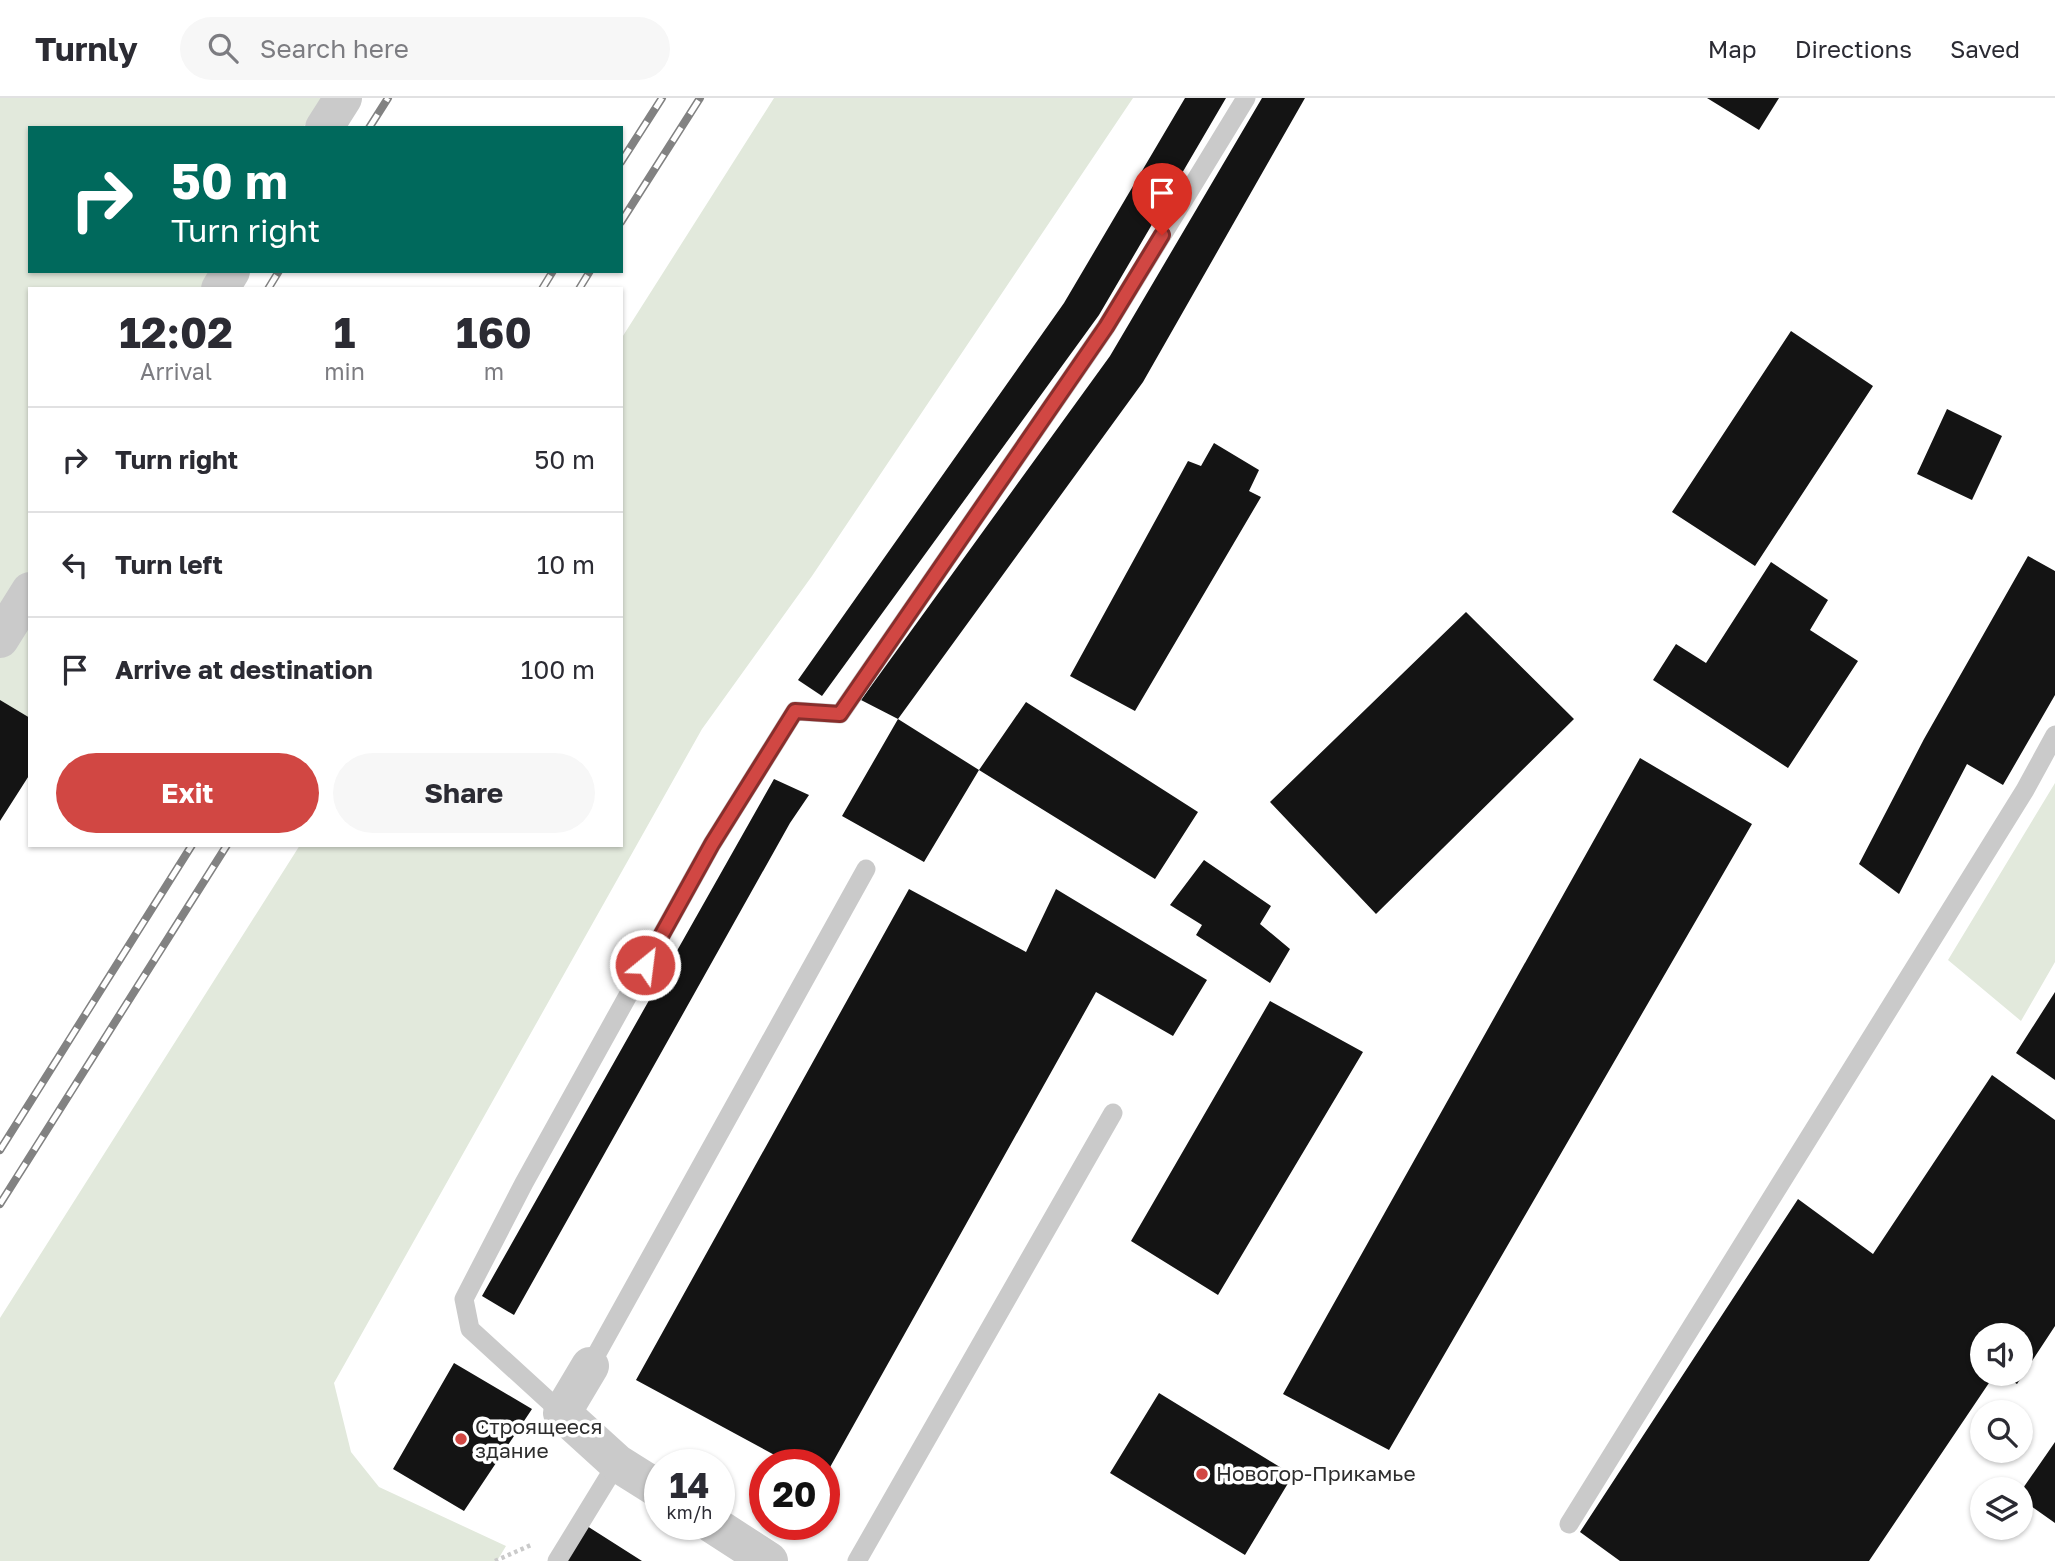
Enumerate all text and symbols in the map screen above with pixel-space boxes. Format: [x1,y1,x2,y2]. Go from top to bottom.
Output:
search box [180,17,670,80]
text: Turnly [35,29,138,68]
icon: search [204,29,242,67]
text: Search here [260,33,409,64]
text: Map [1708,34,1757,63]
text: Directions [1795,34,1912,63]
text: Saved [1950,34,2020,63]
text: 50 m [171,151,288,210]
icon: right [56,154,147,245]
pin [1132,163,1192,235]
icon: arrive [1143,174,1181,212]
text: Turn right [171,211,320,249]
text: 12:02 [119,307,233,357]
text: 1 [334,307,355,357]
text: 160 [456,307,532,357]
text: Arrival [140,357,212,385]
text: min [324,357,365,385]
text: m [484,357,504,385]
icon: right [56,441,94,479]
text: Turn right [115,444,238,475]
text: 50 m [534,444,595,475]
icon: left [56,546,94,584]
text: Turn left [115,549,223,580]
text: 10 m [537,549,595,580]
icon: arrive [56,651,94,689]
text: Arrive at destination [115,654,373,685]
text: 100 m [521,654,595,685]
button: Exit [56,753,319,833]
button: Share [333,753,595,833]
position arrow [608,928,682,1002]
map controls [1970,1323,2033,1540]
button: sound [1970,1323,2033,1386]
button: search [1970,1400,2033,1463]
place label: Строящееся здание [475,1413,602,1463]
marker: Строящееся здание [453,1431,469,1447]
speed limit sign: 20 [749,1449,840,1540]
place label: Новогор-Прикамье [1216,1460,1416,1486]
text: 14 [670,1464,709,1506]
marker: Новогор-Прикамье [1194,1466,1210,1482]
button: layers [1970,1477,2033,1540]
text: km/h [667,1501,712,1523]

